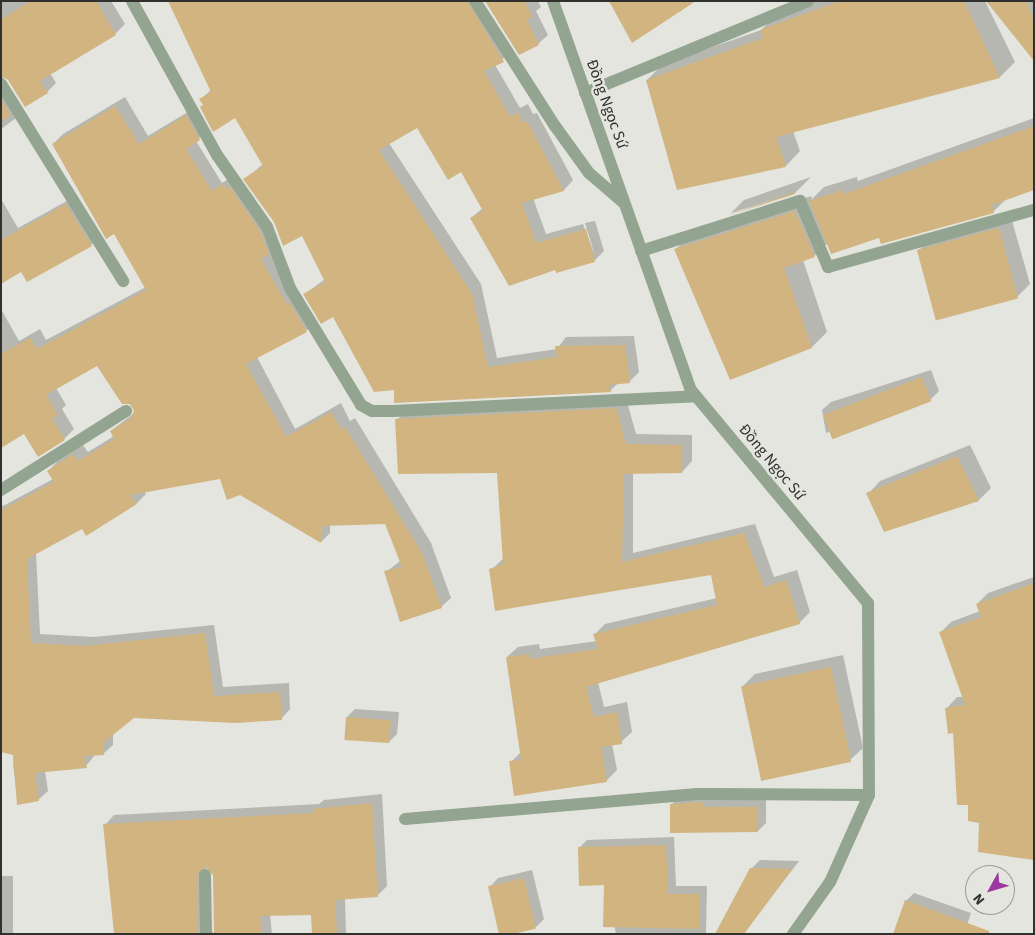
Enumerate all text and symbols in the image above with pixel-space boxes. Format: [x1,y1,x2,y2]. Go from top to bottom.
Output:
street label: Đồng Ngọc Sứ [582,57,632,151]
street label: Đồng Ngọc Sứ [735,420,809,504]
north arrow [965,865,1015,915]
text: N [968,889,990,909]

